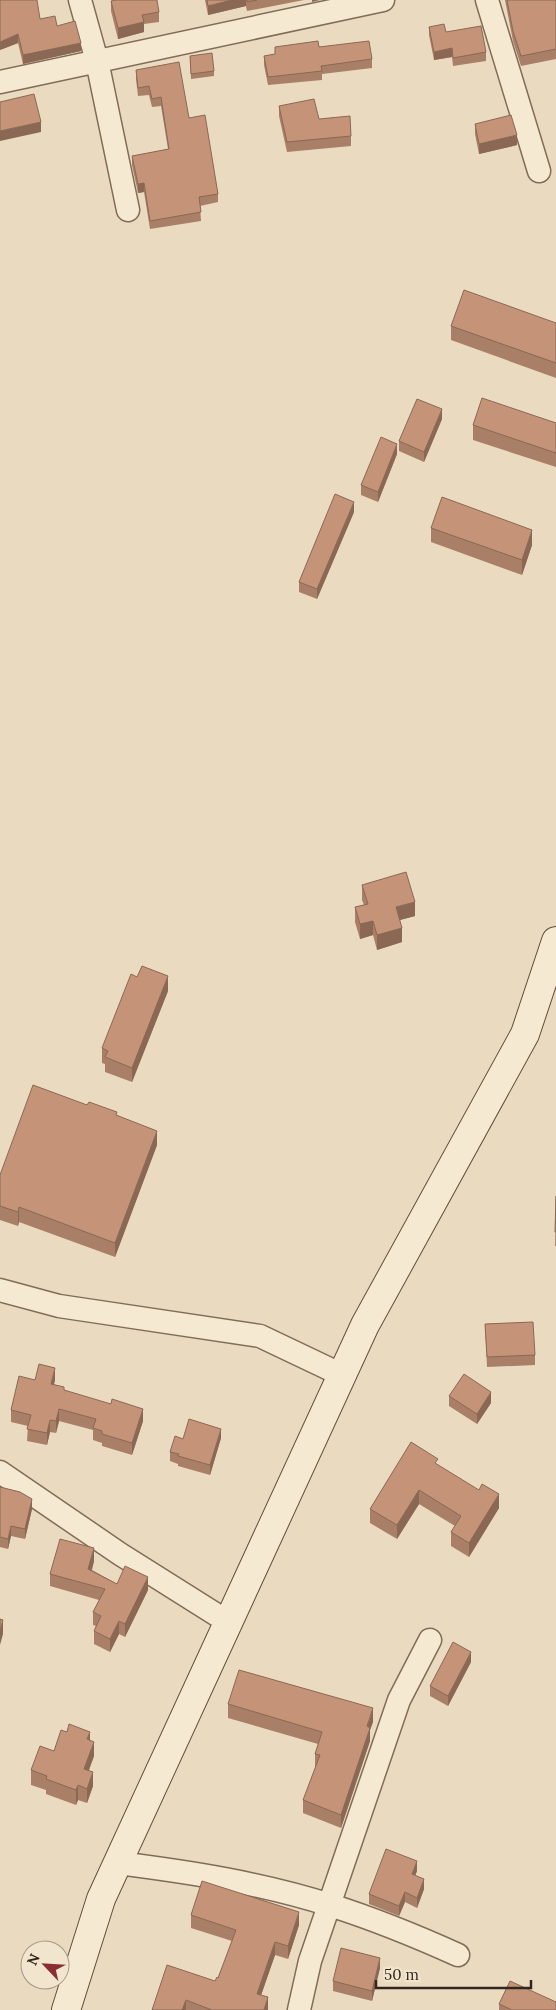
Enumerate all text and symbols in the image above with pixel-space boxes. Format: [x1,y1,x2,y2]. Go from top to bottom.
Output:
north arrow [20,1940,70,1990]
text: N [23,1951,44,1968]
scale bar [376,1958,531,1990]
text: 50 m [384,1965,419,1984]

